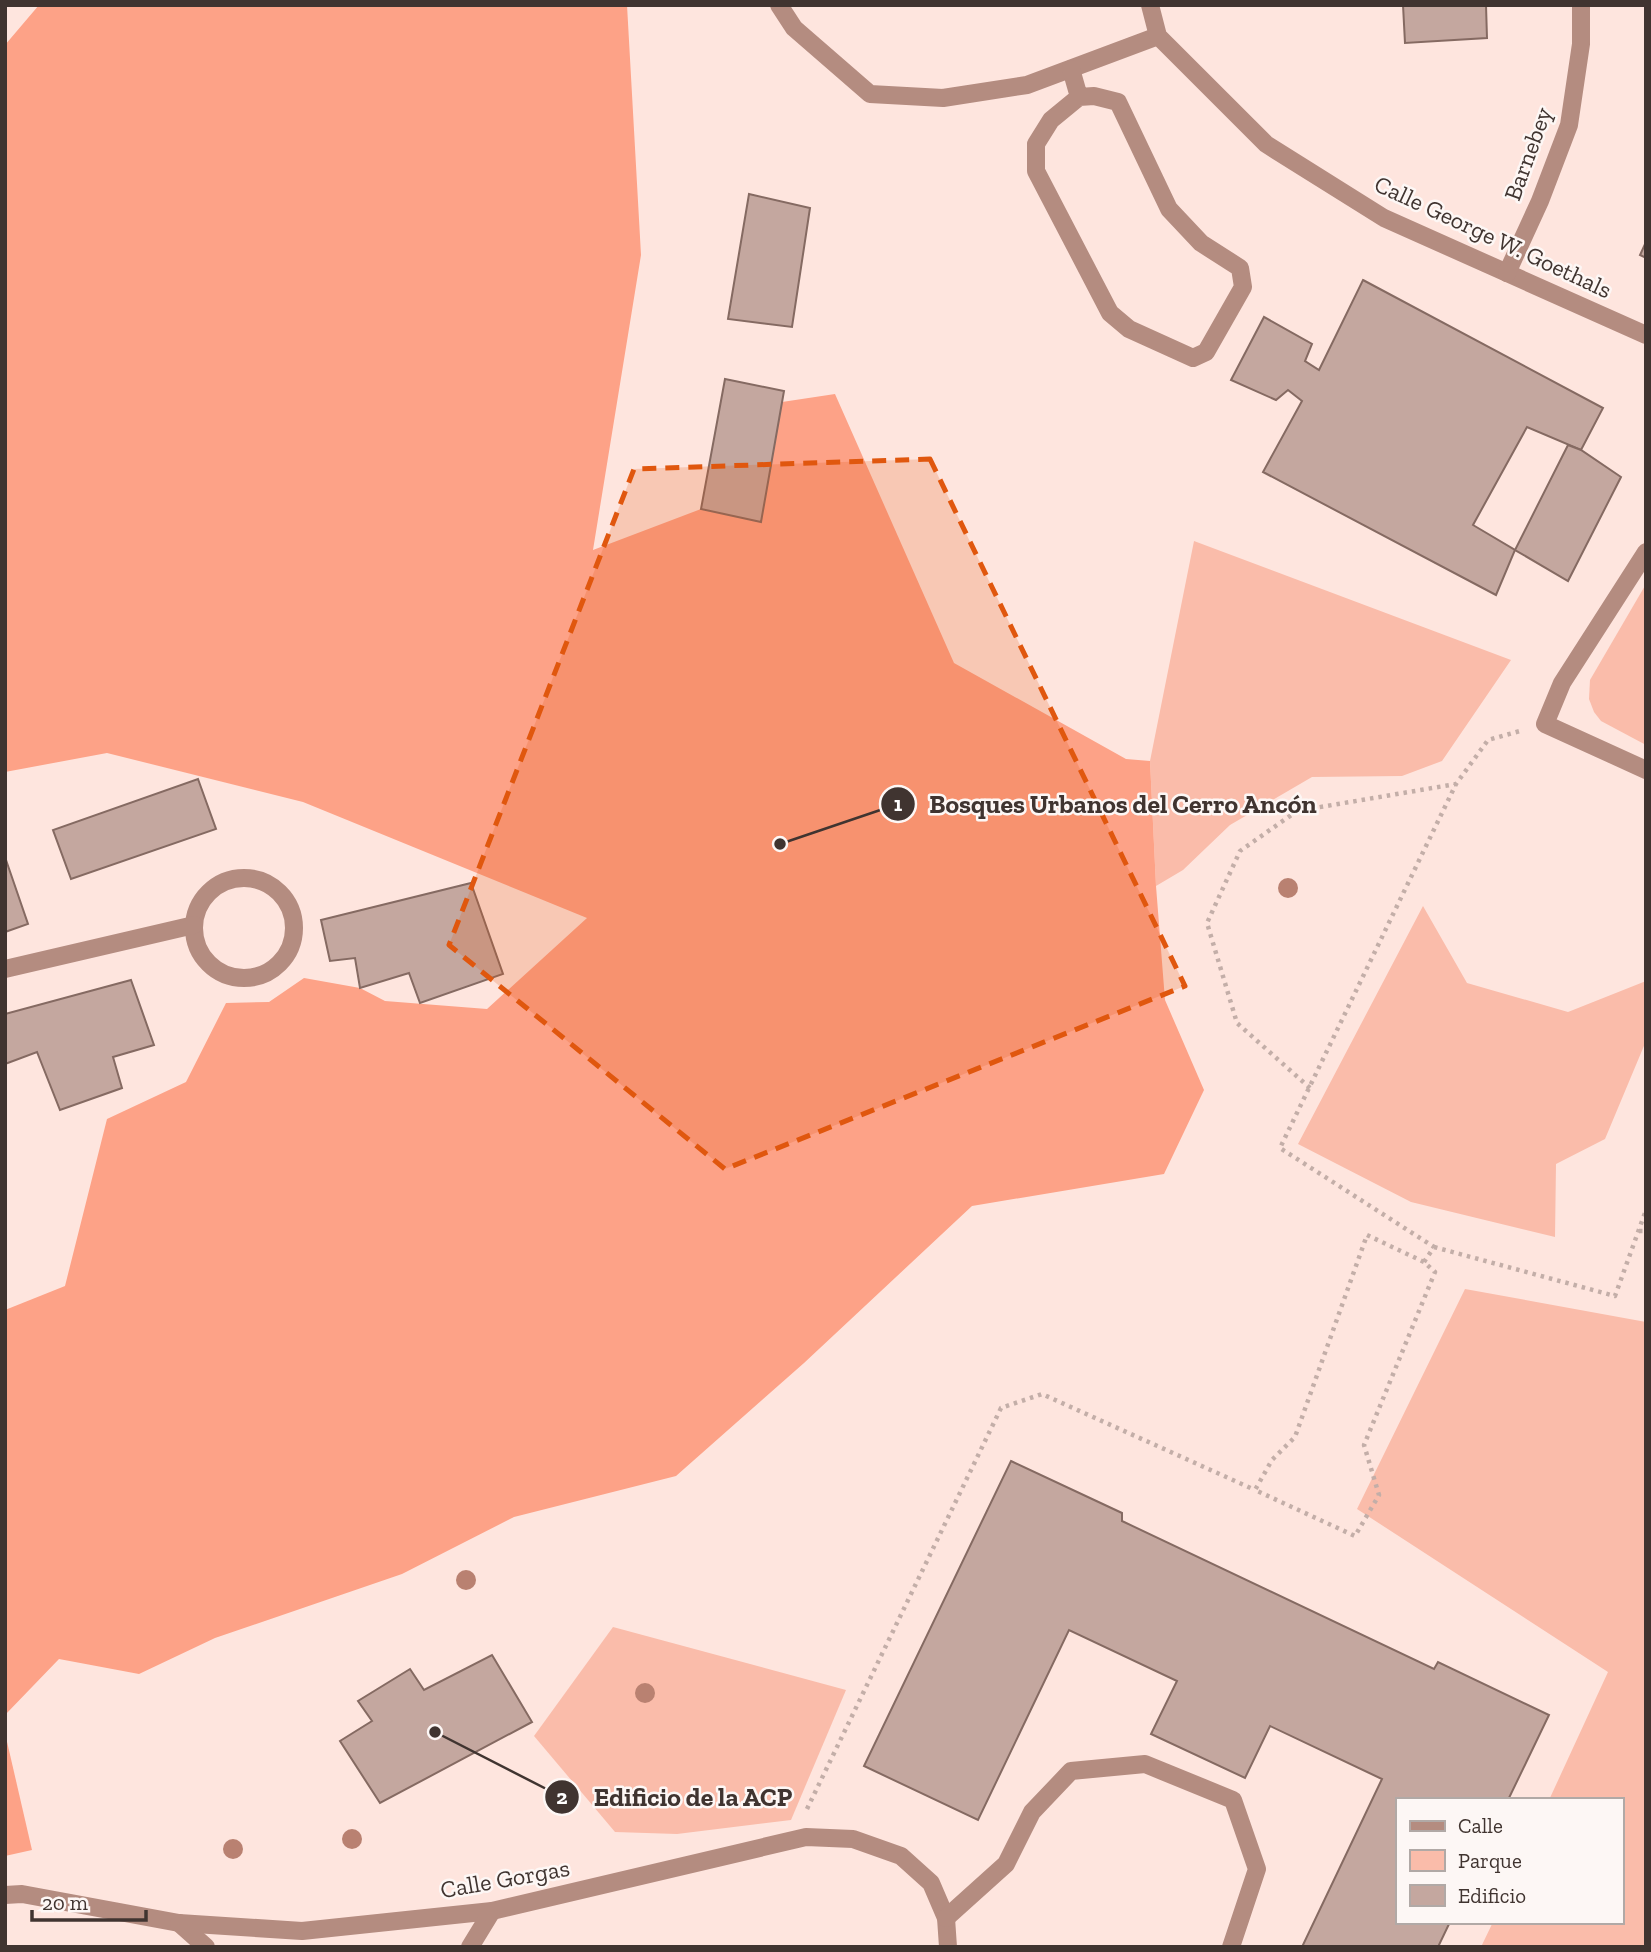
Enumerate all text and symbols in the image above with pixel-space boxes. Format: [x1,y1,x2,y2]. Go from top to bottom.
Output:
street label: Barnebey [1497,103,1558,204]
street label: Calle George W. Goethals [1370,169,1616,304]
callout: Bosques Urbanos del Cerro Ancón [880,781,1331,828]
text: Bosques Urbanos del Cerro Ancón [929,788,1317,820]
text: 1 [894,791,903,816]
callout: Edificio de la ACP [544,1773,806,1820]
text: Edificio de la ACP [594,1781,793,1813]
text: 2 [556,1784,568,1809]
legend [1396,1798,1623,1924]
text: Calle [1458,1813,1503,1838]
text: Parque [1458,1848,1522,1873]
street label: Calle Gorgas [438,1853,572,1904]
scale bar [32,1878,145,1922]
text: Edificio [1458,1883,1526,1908]
text: 20 m [42,1890,88,1915]

